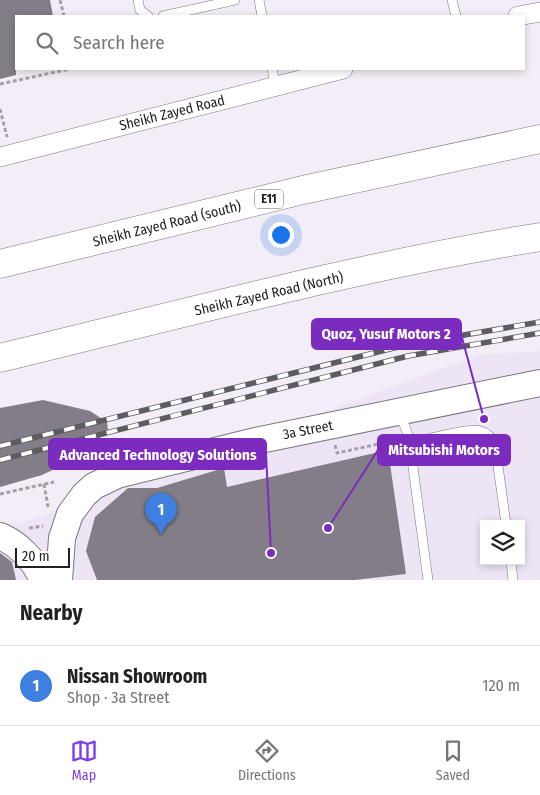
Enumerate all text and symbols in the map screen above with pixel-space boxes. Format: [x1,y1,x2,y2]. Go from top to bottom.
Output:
search box [15,15,525,70]
icon: search [33,29,61,57]
text: Search here [73,31,165,54]
street label: Sheikh Zayed Road [118,92,226,134]
road number: E11 [255,190,283,208]
street label: Sheikh Zayed Road (south) [91,197,243,251]
your location [268,222,294,248]
street label: Sheikh Zayed Road (North) [193,269,345,319]
callout: Quoz, Yusuf Motors 2 [312,319,461,349]
text: Quoz, Yusuf Motors 2 [321,325,451,343]
street label: 3a Street [281,417,335,443]
callout: Mitsubishi Motors [378,435,510,465]
callout: Advanced Technology Solutions [49,439,266,469]
text: Mitsubishi Motors [388,441,500,459]
text: Advanced Technology Solutions [59,446,257,464]
pin: 1 [145,493,177,534]
map controls [480,520,525,565]
button: layers [480,520,525,565]
scale bar [15,545,70,568]
text: 20 m [22,548,50,565]
text: Nearby [20,600,82,626]
text: Nissan Showroom [67,665,207,688]
text: 1 [33,676,39,695]
text: 120 m [482,676,520,695]
text: Shop · 3a Street [67,688,169,707]
tab: Map [70,737,98,784]
tab: Directions [238,737,296,784]
tab: Saved [436,737,470,784]

